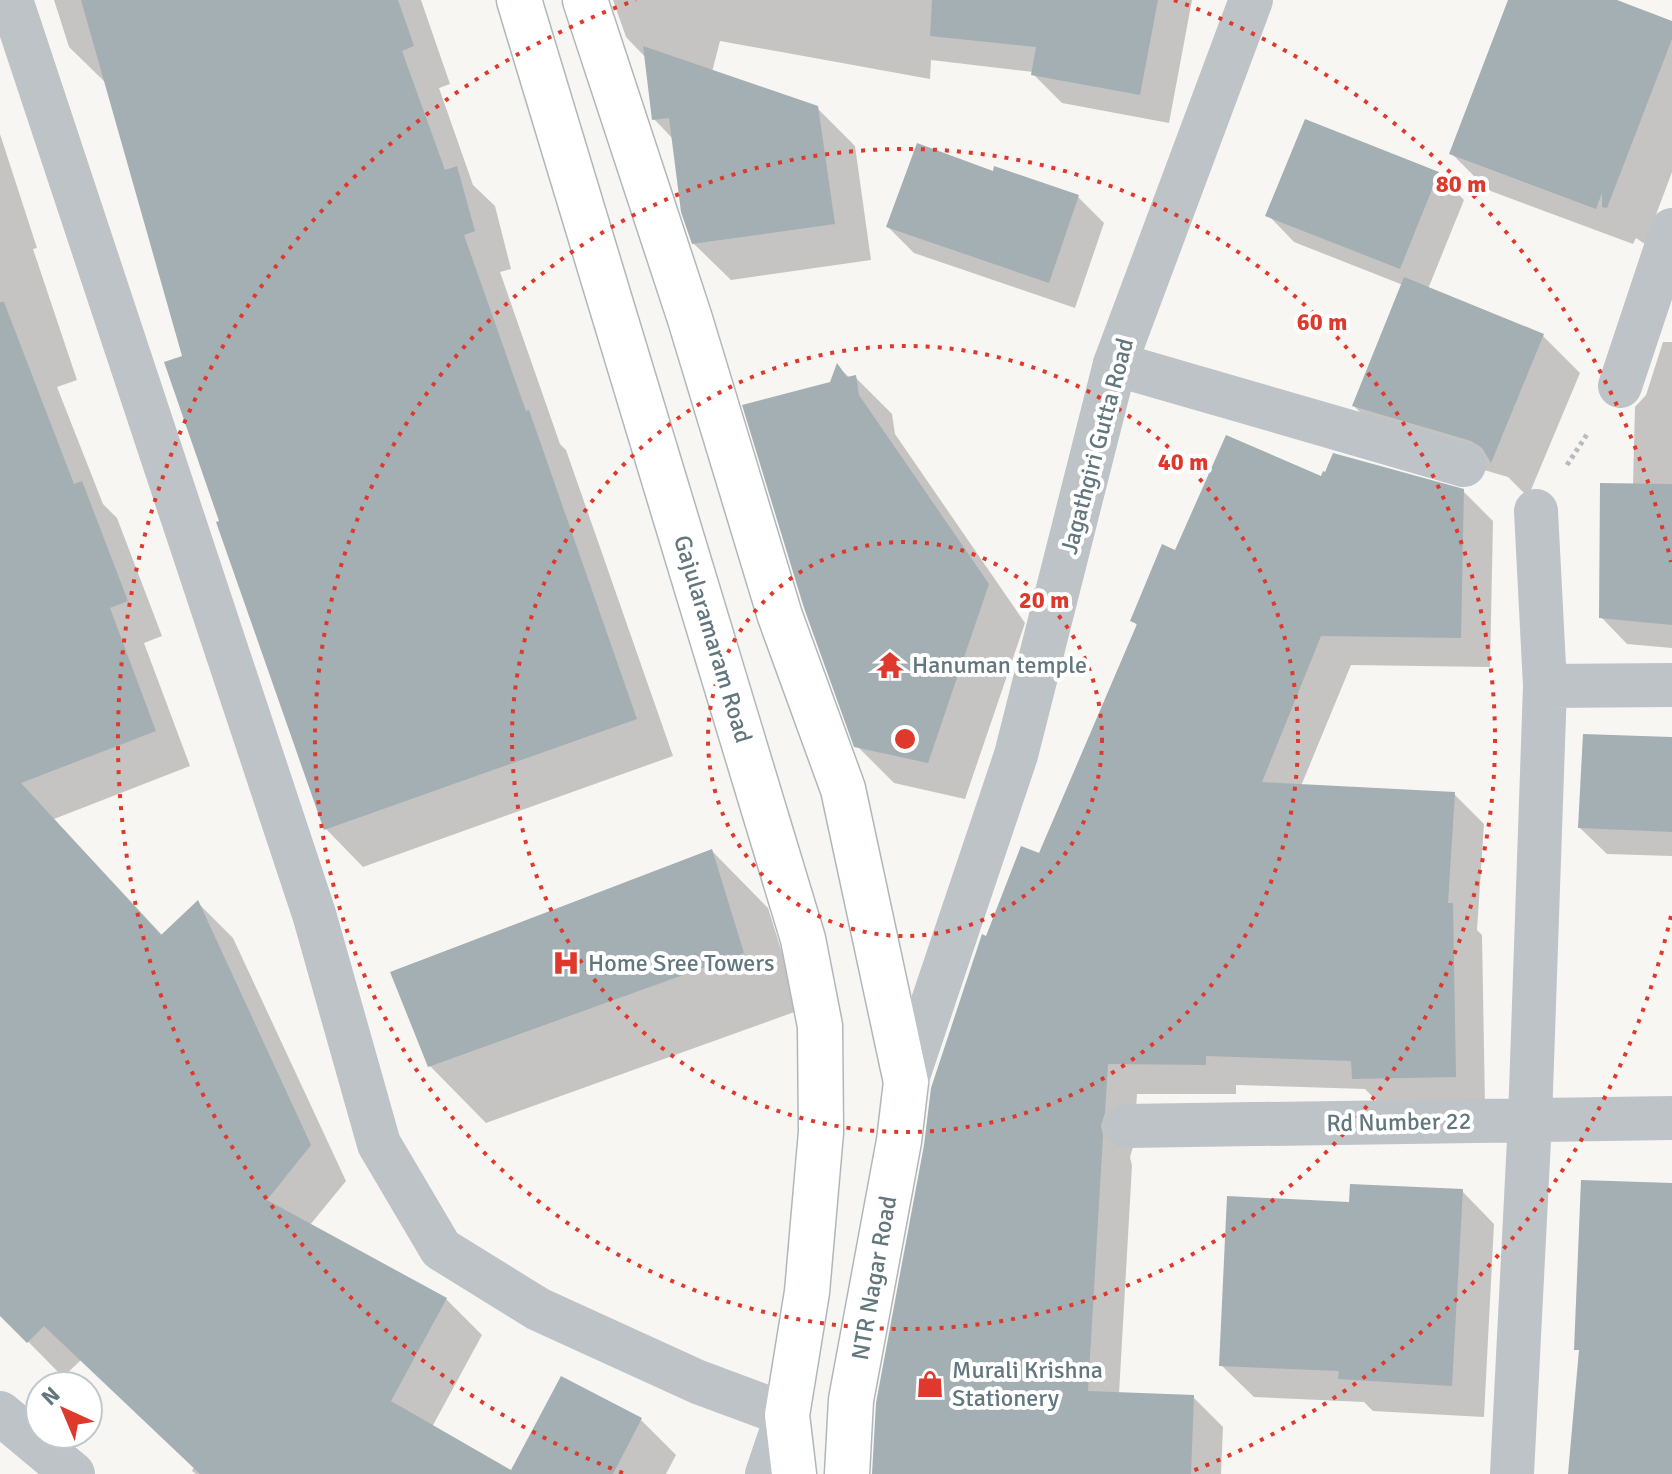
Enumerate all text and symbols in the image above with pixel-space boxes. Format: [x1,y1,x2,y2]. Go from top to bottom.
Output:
text: 80 m [1436,169,1486,199]
text: 60 m [1297,307,1347,337]
street label: Jagathgiri Gutta Road [1054,335,1140,557]
text: 40 m [1158,447,1208,477]
street label: Gajularamaram Road [667,532,759,746]
text: 20 m [1019,585,1069,615]
temple icon: Hanuman temple [875,650,905,680]
place label: Hanuman temple [912,650,1087,680]
centre of rings [891,725,919,753]
hospital icon: Home Sree Towers [551,948,581,978]
place label: Home Sree Towers [588,948,775,978]
street label: Rd Number 22 [1326,1106,1472,1138]
street label: NTR Nagar Road [845,1193,903,1363]
place label: Murali Krishna Stationery [952,1355,1103,1413]
shop icon: Murali Krishna Stationery [915,1369,945,1399]
north arrow [24,1370,104,1450]
text: N [36,1381,65,1411]

